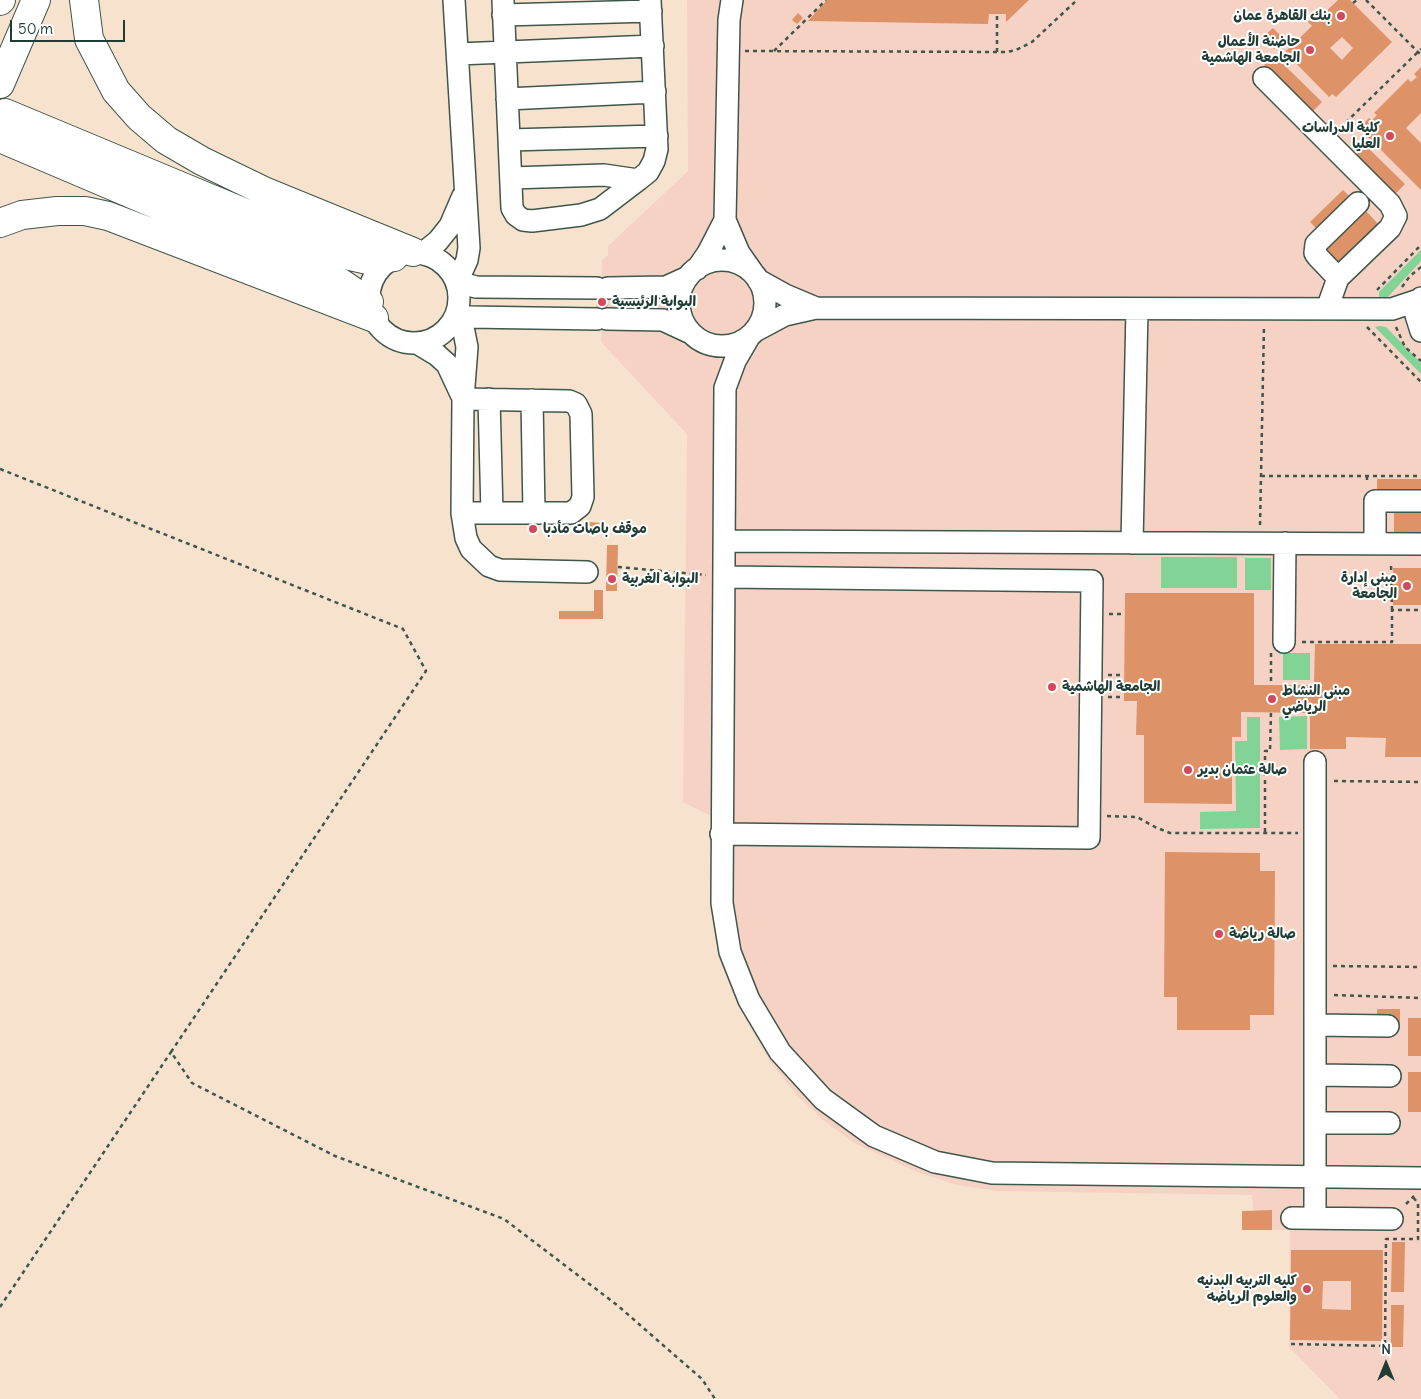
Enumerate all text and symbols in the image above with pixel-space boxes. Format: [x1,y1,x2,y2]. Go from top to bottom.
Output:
place label: بنك القاهرة عمان [1233,8,1331,24]
scale bar [12,10,128,42]
marker: بنك القاهرة عمان [1335,10,1347,22]
text: 50 m [18,19,53,38]
place label: حاضنة الأعمال الجامعة الهاشمية [1202,34,1300,66]
marker: حاضنة الأعمال الجامعة الهاشمية [1304,44,1316,56]
place label: كلية الدراسات العليا [1302,120,1380,152]
marker: كلية الدراسات العليا [1384,130,1396,142]
place label: البوابة الرئيسية [612,294,696,310]
marker: البوابة الرئيسية [596,296,608,308]
place label: موقف باصات مأدبا [543,521,647,537]
marker: موقف باصات مأدبا [527,523,539,535]
place label: مبنى إدارة الجامعة [1341,570,1397,602]
place label: البوابة الغربية [622,571,698,587]
marker: البوابة الغربية [606,573,618,585]
marker: مبنى إدارة الجامعة [1401,580,1413,592]
place label: الجامعة الهاشمية [1062,679,1160,695]
marker: الجامعة الهاشمية [1046,681,1058,693]
place label: مبنى النشاط الرياضي [1282,683,1350,716]
marker: مبنى النشاط الرياضي [1266,693,1278,705]
place label: صالة عثمان بدير [1198,762,1287,778]
marker: صالة عثمان بدير [1182,764,1194,776]
place label: صالة رياضة [1229,926,1296,942]
marker: صالة رياضة [1213,928,1225,940]
place label: كليه التربيه البدنيه والعلوم الرياضه [1197,1273,1297,1305]
marker: كليه التربيه البدنيه والعلوم الرياضه [1301,1283,1313,1295]
north arrow [1361,1339,1411,1389]
text: N [1381,1340,1391,1358]

